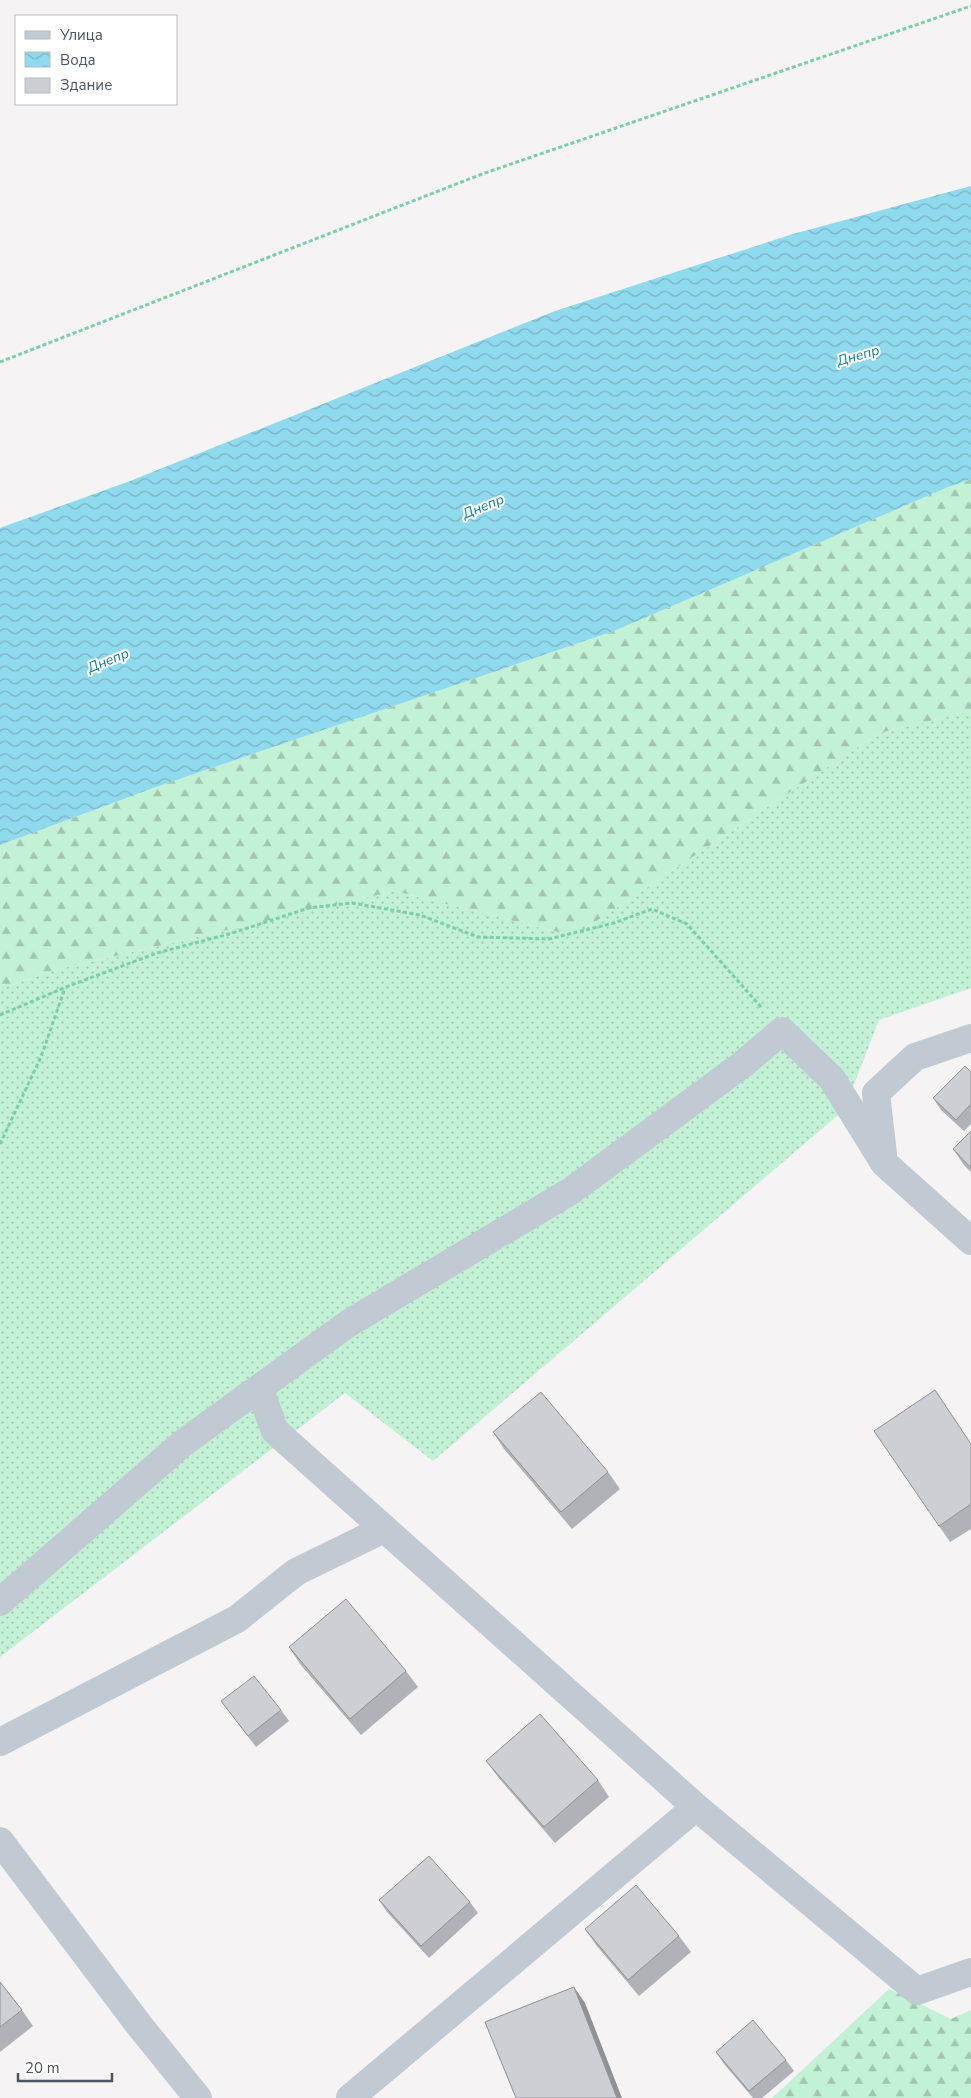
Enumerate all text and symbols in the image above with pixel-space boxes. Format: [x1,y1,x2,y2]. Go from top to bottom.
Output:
legend [15,15,178,105]
text: Улица [59,25,103,45]
text: Вода [60,50,96,70]
text: Здание [60,75,112,95]
water label: Днепр [834,340,882,371]
water label: Днепр [459,490,507,524]
water label: Днепр [84,644,132,678]
scale bar [18,2050,111,2082]
text: 20 m [25,2058,60,2078]

